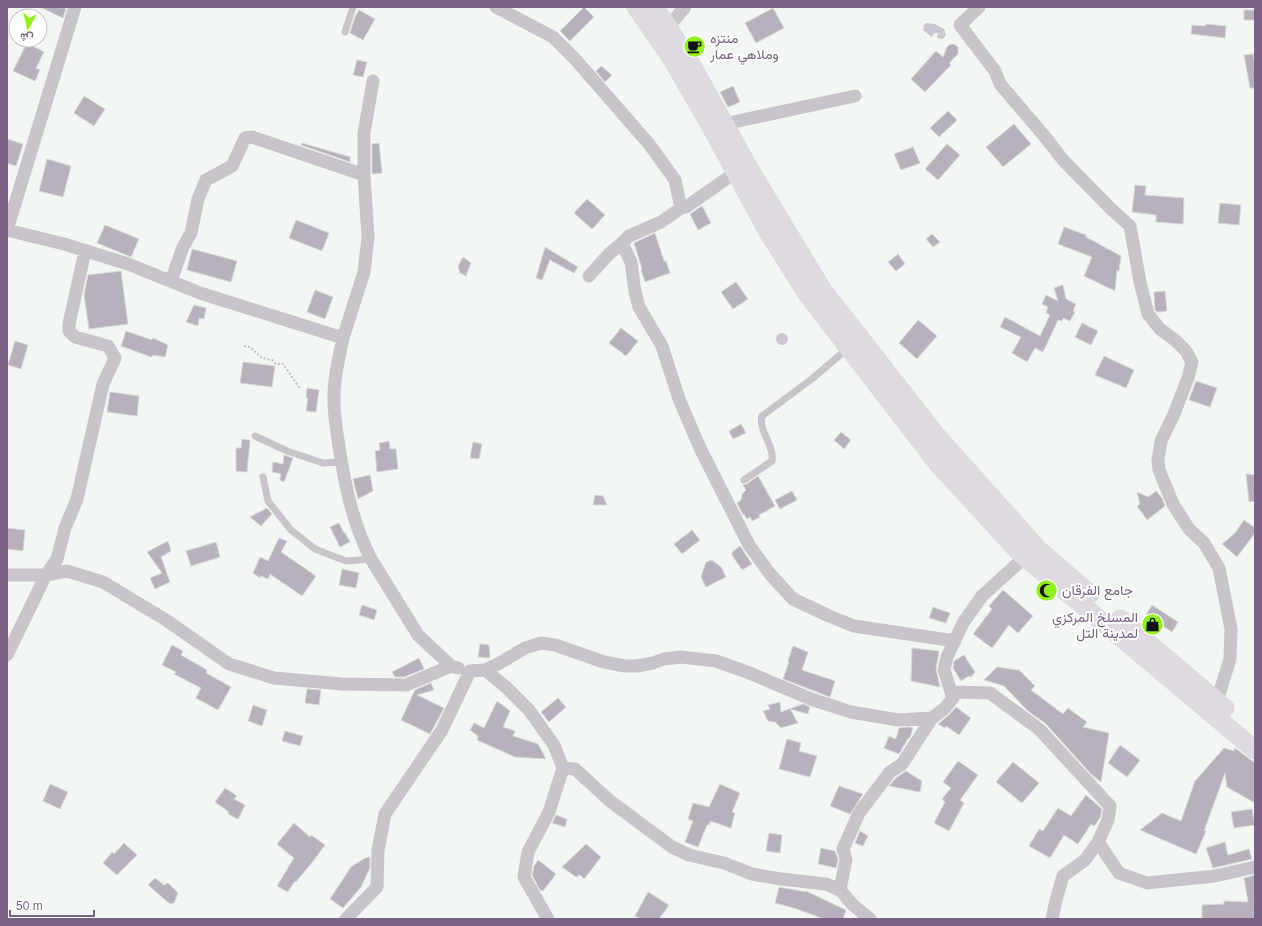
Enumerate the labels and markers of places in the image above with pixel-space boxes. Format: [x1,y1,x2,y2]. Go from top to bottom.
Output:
place label: منتزه وملاهي عمار [709,30,779,66]
cafe icon: منتزه وملاهي عمار [682,33,708,59]
mosque icon: جامع الفرقان [1034,577,1060,603]
place label: جامع الفرقان [1062,582,1133,601]
place label: المسلخ المركزي لمدينة التل [1052,609,1138,642]
shop icon: المسلخ المركزي لمدينة التل [1140,612,1166,638]

